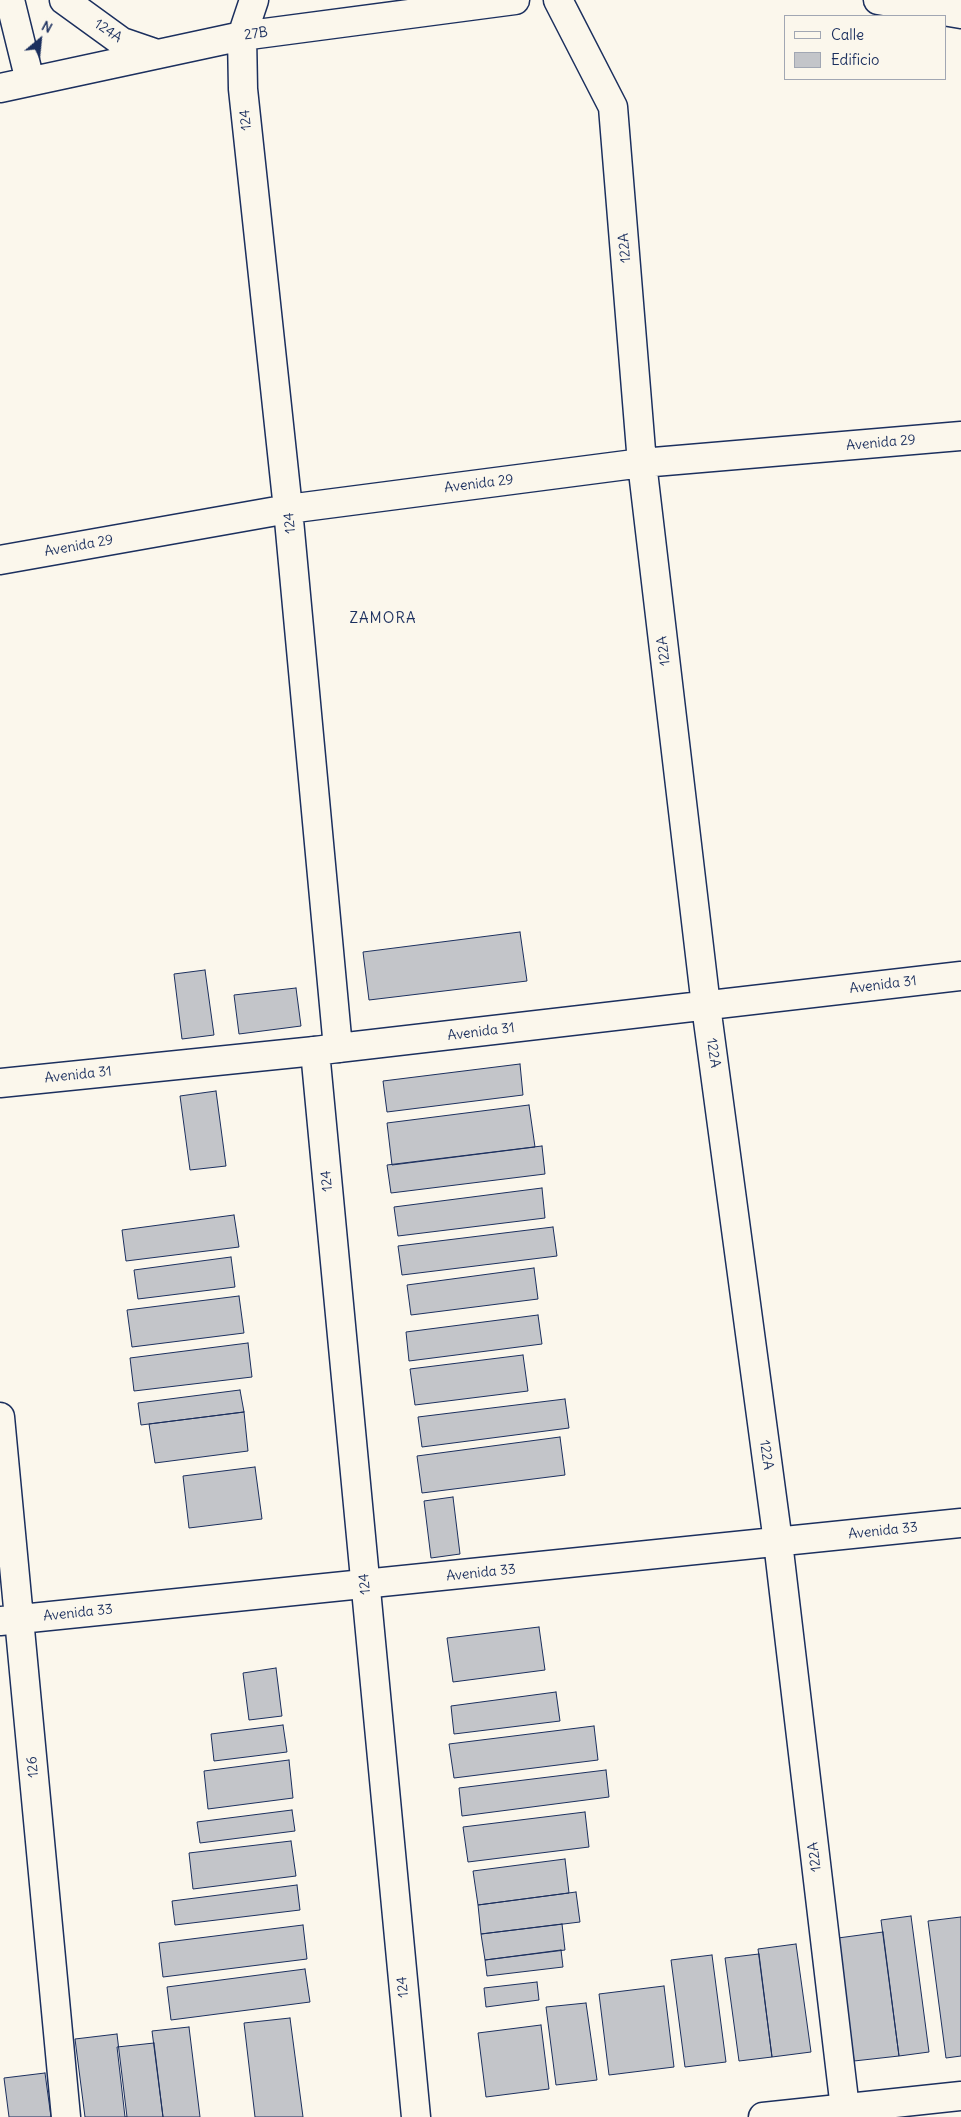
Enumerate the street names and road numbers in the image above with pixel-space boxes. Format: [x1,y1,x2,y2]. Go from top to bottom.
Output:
street label: 124A [91,16,125,46]
street label: 27B [243,24,269,44]
street label: 124 [237,109,255,131]
street label: 122A [615,232,635,264]
street label: Avenida 29 [846,432,916,454]
street label: Avenida 29 [443,471,515,497]
street label: 124 [281,512,299,534]
street label: Avenida 29 [43,532,115,560]
street label: 122A [654,635,674,667]
street label: Avenida 31 [849,973,917,997]
street label: Avenida 31 [447,1020,515,1044]
street label: 122A [703,1037,723,1069]
street label: Avenida 31 [44,1063,112,1087]
street label: 124 [318,1170,336,1192]
street label: 122A [756,1439,776,1471]
street label: Avenida 33 [847,1519,919,1543]
street label: Avenida 33 [445,1561,517,1585]
street label: 124 [356,1573,374,1595]
street label: Avenida 33 [42,1601,114,1625]
street label: 126 [24,1756,42,1778]
street label: 122A [805,1841,825,1873]
street label: 124 [394,1976,412,1998]

